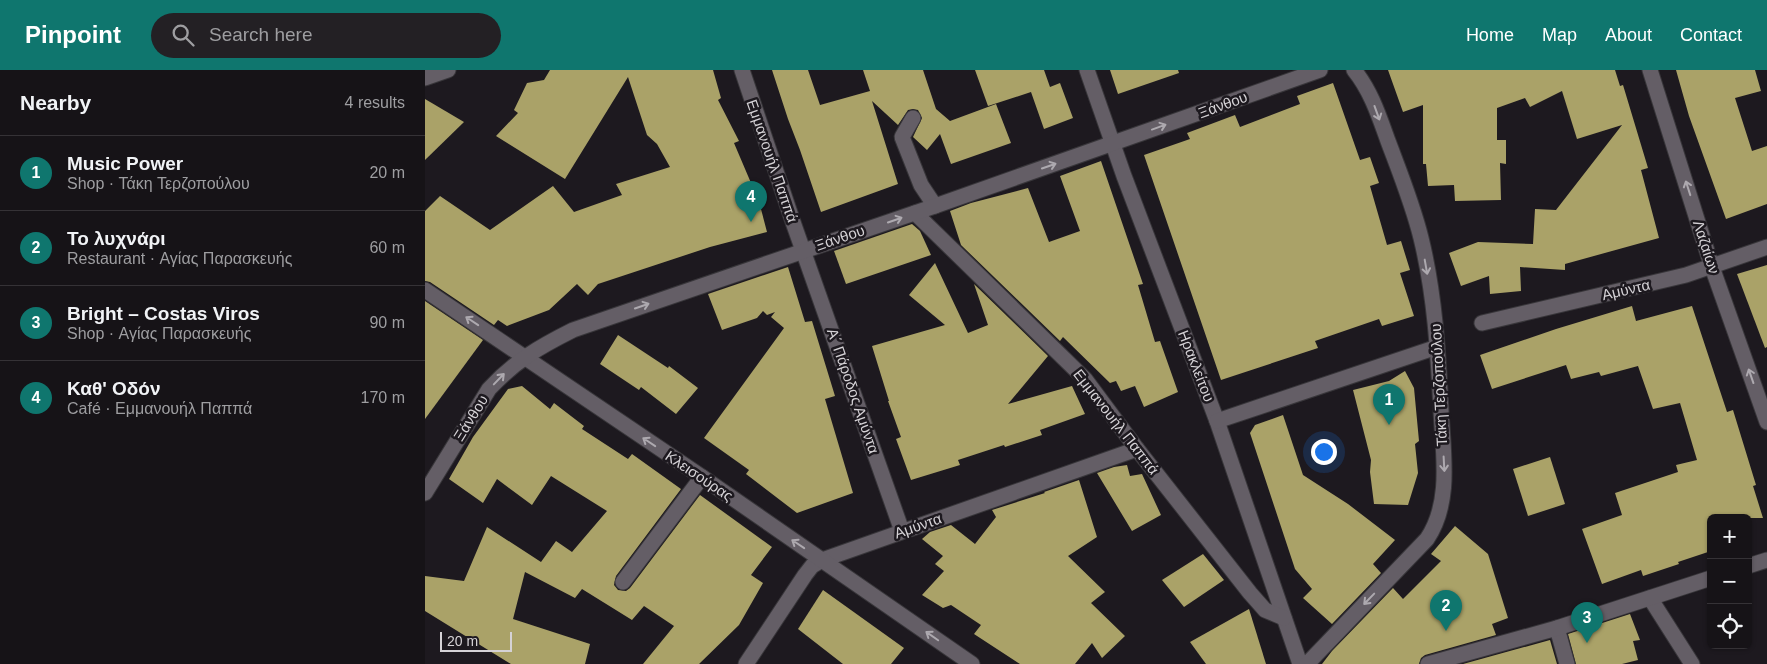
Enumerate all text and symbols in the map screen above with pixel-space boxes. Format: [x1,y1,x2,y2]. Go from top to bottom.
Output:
search box [151,13,501,58]
text: Pinpoint [25,21,121,48]
icon: search [169,21,197,49]
text: Search here [209,24,313,45]
text: Home [1466,25,1514,45]
text: Map [1542,25,1577,45]
text: About [1605,25,1652,45]
text: Contact [1680,25,1742,45]
street label: Ξάνθου [1196,88,1250,121]
text: Nearby [20,91,91,114]
text: 4 results [345,94,405,111]
street label: Εμμανουήλ Παππά [743,97,802,225]
one-way arrow [1373,104,1382,120]
one-way arrow [1151,122,1166,131]
text: Music Power [67,153,183,174]
one-way arrow [1041,161,1056,170]
text: 1 [32,164,40,181]
text: 20 m [369,164,405,181]
text: Shop · Τάκη Τερζοπούλου [67,175,250,192]
pin: 4 [735,181,767,222]
one-way arrow [1682,181,1692,197]
one-way arrow [887,214,903,224]
street label: Λαζαίων [1690,218,1723,276]
street label: Ξάνθου [813,221,867,254]
text: Το λυχνάρι [67,228,166,249]
text: 2 [32,239,40,256]
text: 60 m [369,239,405,256]
text: Restaurant · Αγίας Παρασκευής [67,250,292,267]
one-way arrow [1422,259,1432,275]
street label: Αμύντα [1600,276,1652,303]
one-way arrow [634,301,650,311]
text: Bright – Costas Viros [67,303,260,324]
text: 3 [32,314,40,331]
text: 90 m [369,314,405,331]
one-way arrow [465,316,479,326]
street label: Τάκη Τερζοπούλου [1427,323,1450,447]
text: Shop · Αγίας Παρασκευής [67,325,251,342]
street label: Α΄ Πάροδος Αμύντα [824,326,883,456]
street label: Ηρακλείτου [1175,328,1218,404]
street label: Εμμανουήλ Παππά [1070,366,1163,478]
one-way arrow [1746,368,1755,384]
one-way arrow [493,373,505,385]
text: Καθ' Οδόν [67,378,161,399]
pin: 1 [1373,384,1405,425]
text: 4 [32,389,40,406]
text: 170 m [361,389,405,406]
street label: Ξάνθου [450,392,491,444]
text: Café · Εμμανουήλ Παππά [67,400,252,417]
one-way arrow [643,437,657,447]
your location [1311,439,1337,465]
street label: Κλεισούρας [662,447,736,504]
one-way arrow [1439,455,1448,471]
street label: Αμύντα [892,509,944,541]
map controls [1707,514,1752,649]
button: + [1707,514,1752,559]
one-way arrow [791,538,805,549]
button: − [1707,559,1752,604]
pin: 2 [1430,590,1462,631]
one-way arrow [1363,593,1375,606]
pin: 3 [1571,602,1603,643]
button: locate [1707,604,1752,649]
scale bar [440,629,513,652]
one-way arrow [925,631,939,641]
text: 20 m [447,633,478,649]

